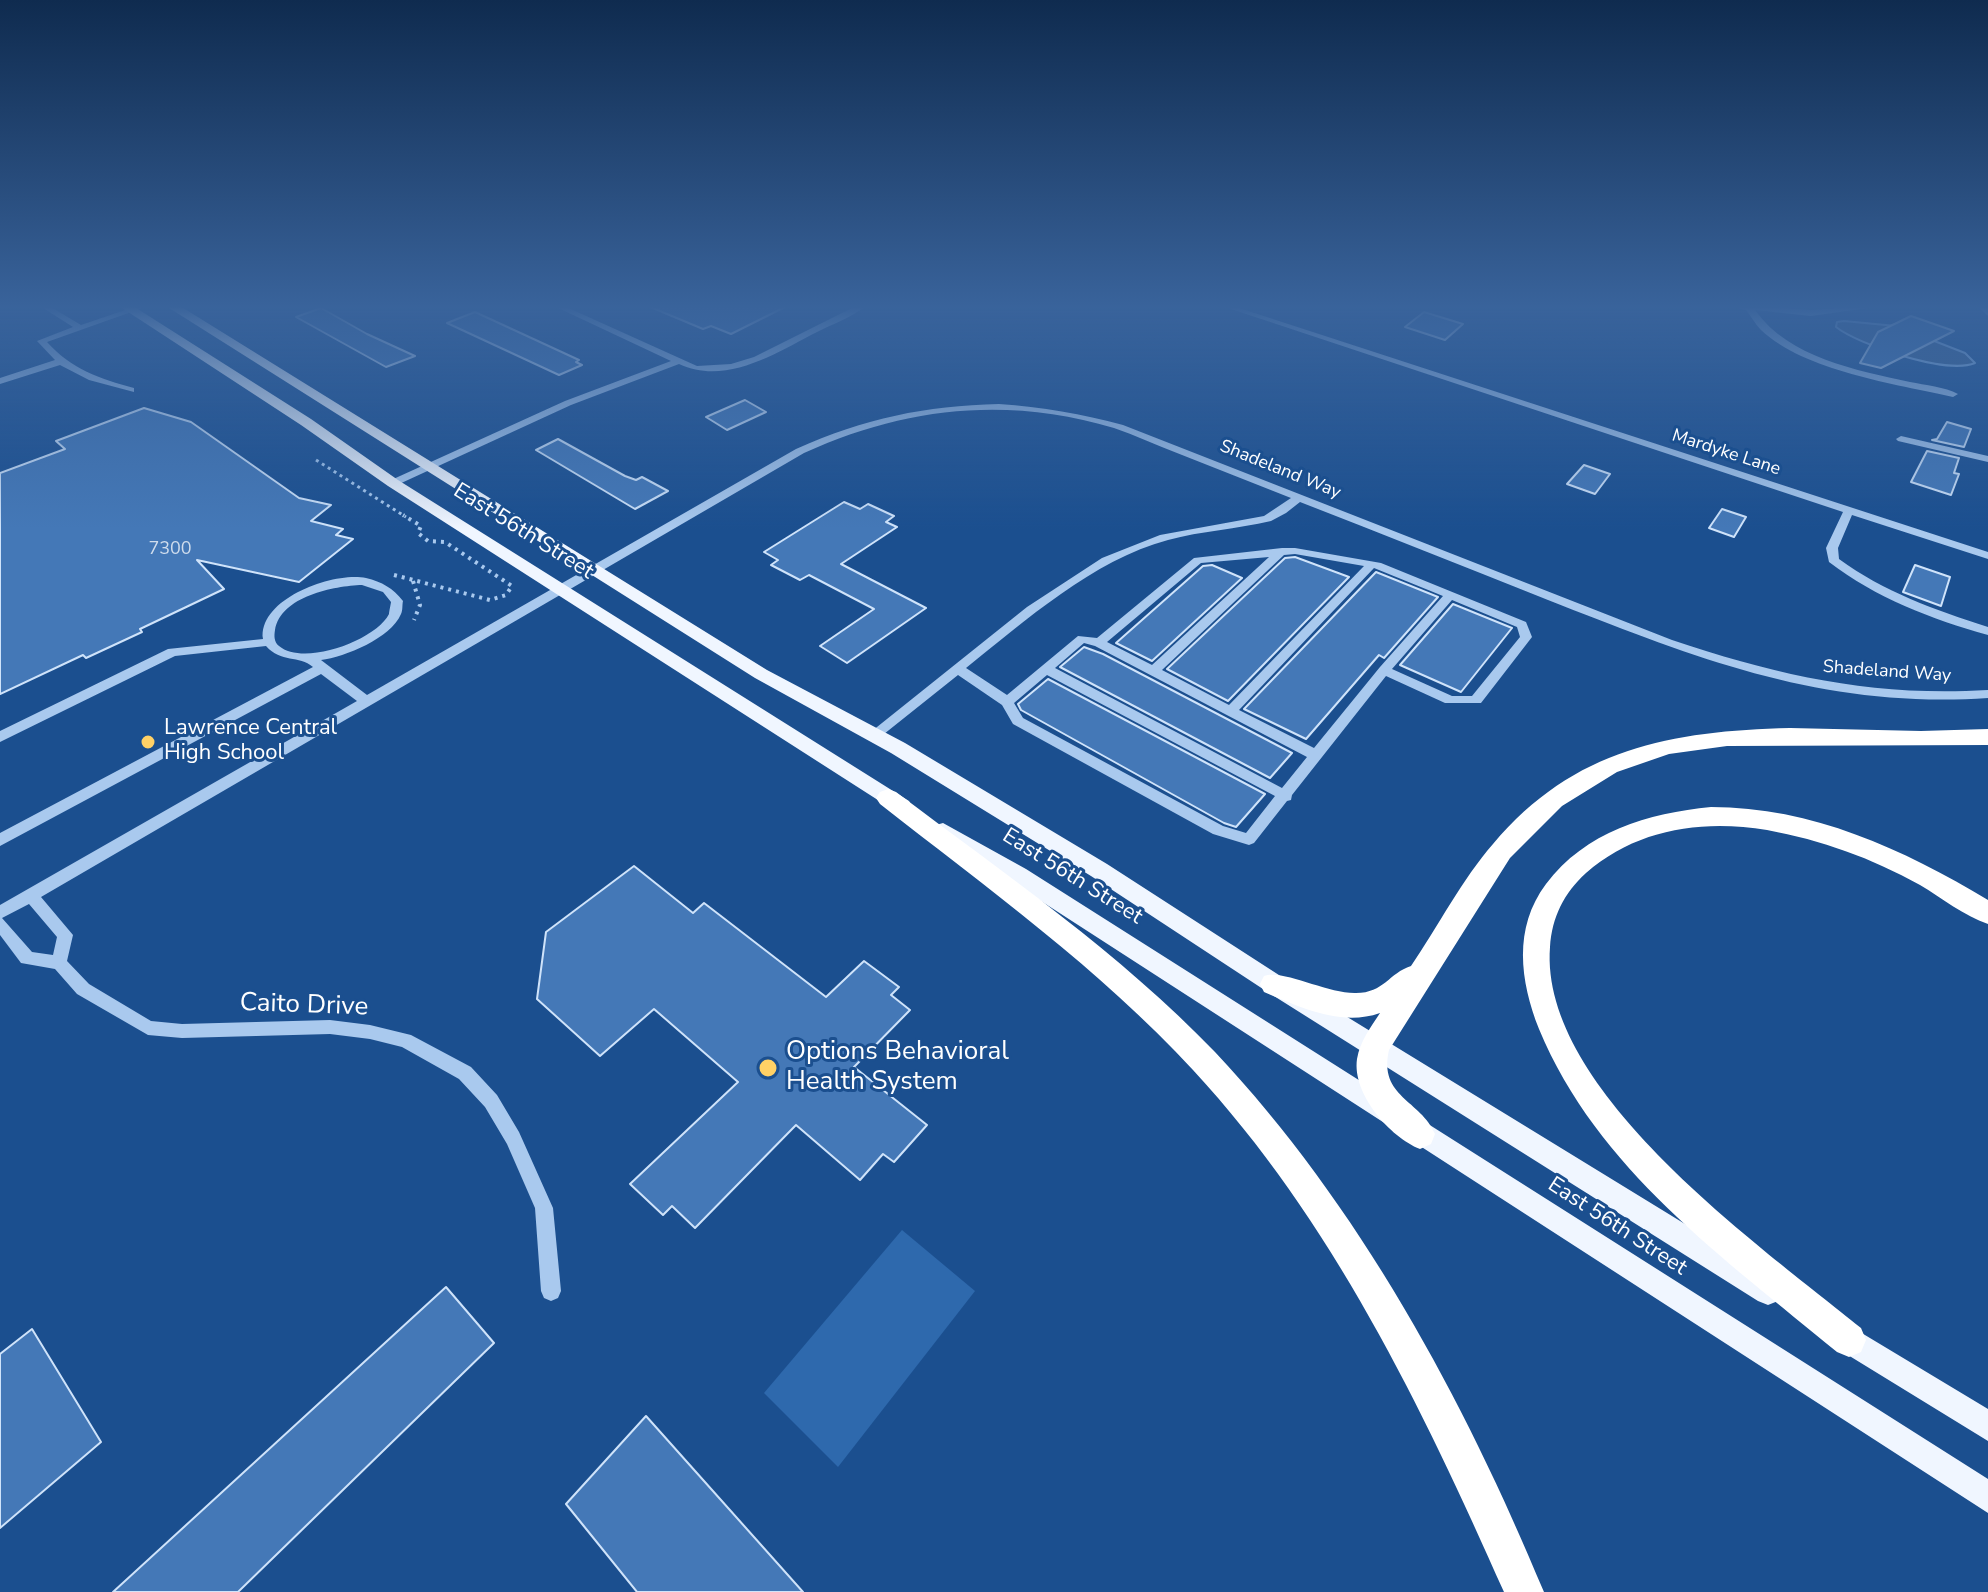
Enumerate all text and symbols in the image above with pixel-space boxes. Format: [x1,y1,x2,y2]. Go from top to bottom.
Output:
street label: Mardyke Lane [1669,425,1783,481]
street label: Shadeland Way [1216,436,1344,504]
street label: East 56th Street [448,478,598,586]
house number: 7300 [148,539,192,561]
street label: Shadeland Way [1822,657,1952,687]
place label: Lawrence Central High School [164,716,337,768]
marker: Lawrence Central High School [139,733,157,751]
street label: East 56th Street [997,823,1147,931]
street label: Caito Drive [239,988,369,1024]
place label: Options Behavioral Health System [786,1037,1009,1098]
marker: Options Behavioral Health System [757,1057,779,1079]
street label: East 56th Street [1543,1172,1691,1282]

